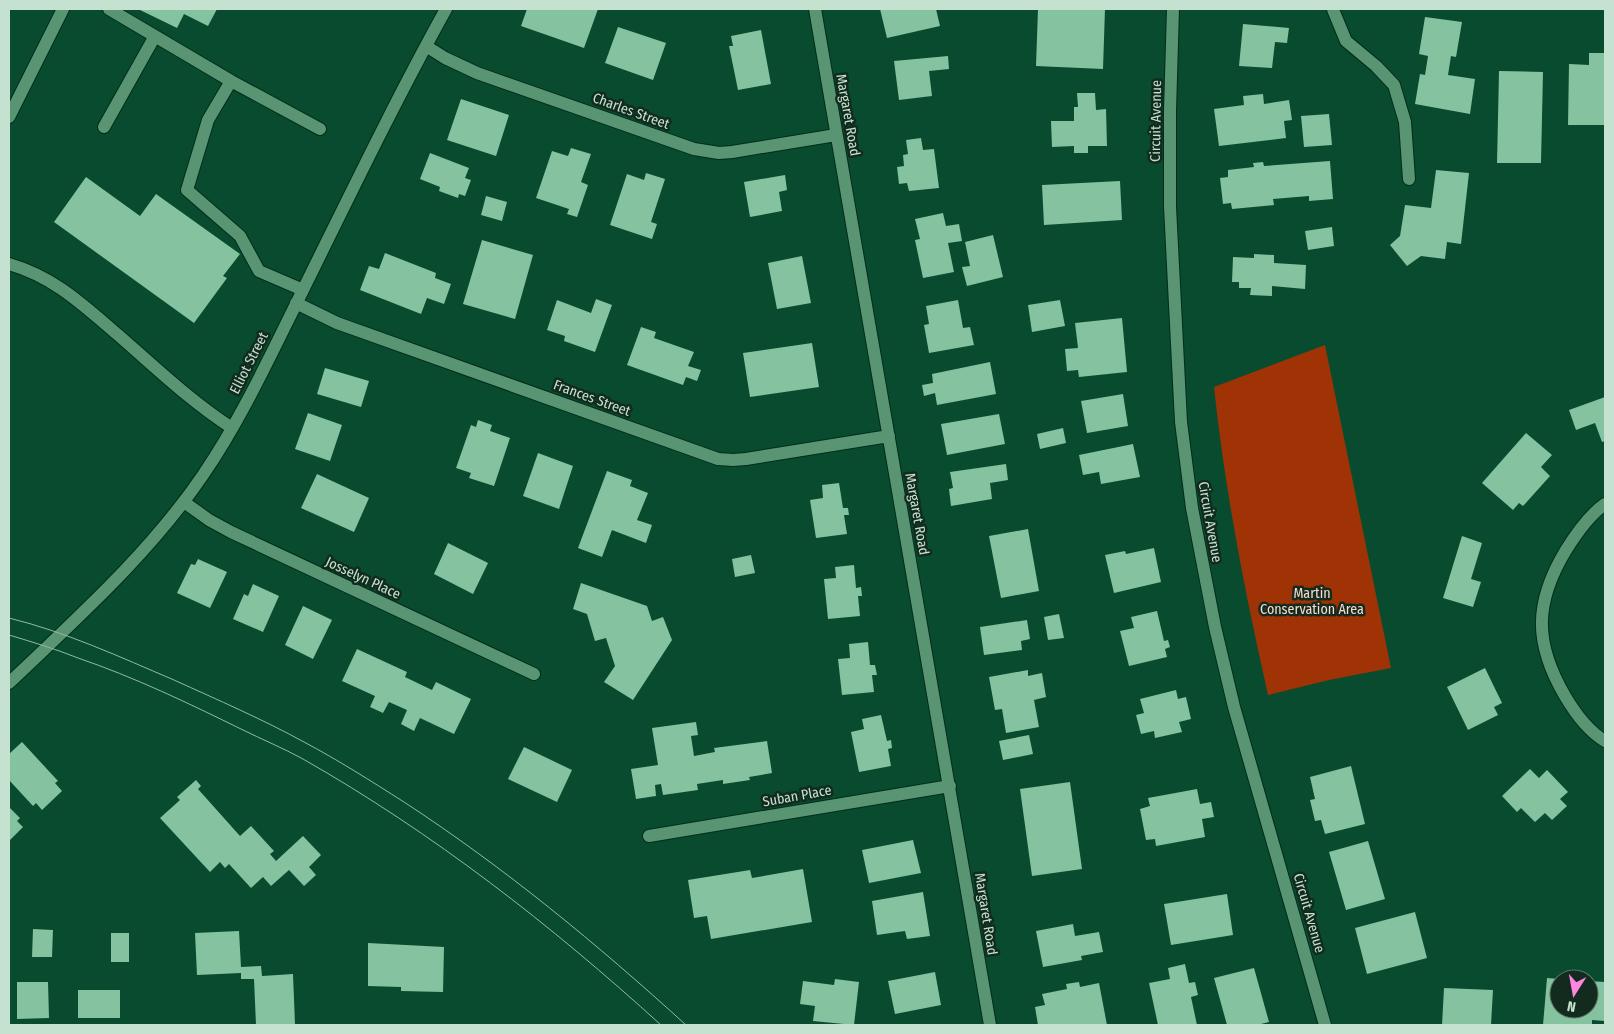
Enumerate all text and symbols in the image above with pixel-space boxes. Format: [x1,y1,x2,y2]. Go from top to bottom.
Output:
street label: Margaret Road [832,73,864,157]
street label: Circuit Avenue [1147,80,1165,162]
street label: Charles Street [590,89,672,133]
street label: Elliot Street [226,329,272,397]
street label: Frances Street [551,376,633,420]
street label: Margaret Road [901,472,933,556]
street label: Circuit Avenue [1195,480,1225,564]
street label: Josselyn Place [323,553,403,603]
park label: Martin Conservation Area [1260,585,1364,618]
street label: Suban Place [761,782,833,810]
street label: Circuit Avenue [1290,871,1328,955]
street label: Margaret Road [971,872,1001,956]
north arrow [1549,969,1599,1019]
text: N [1566,997,1577,1015]

